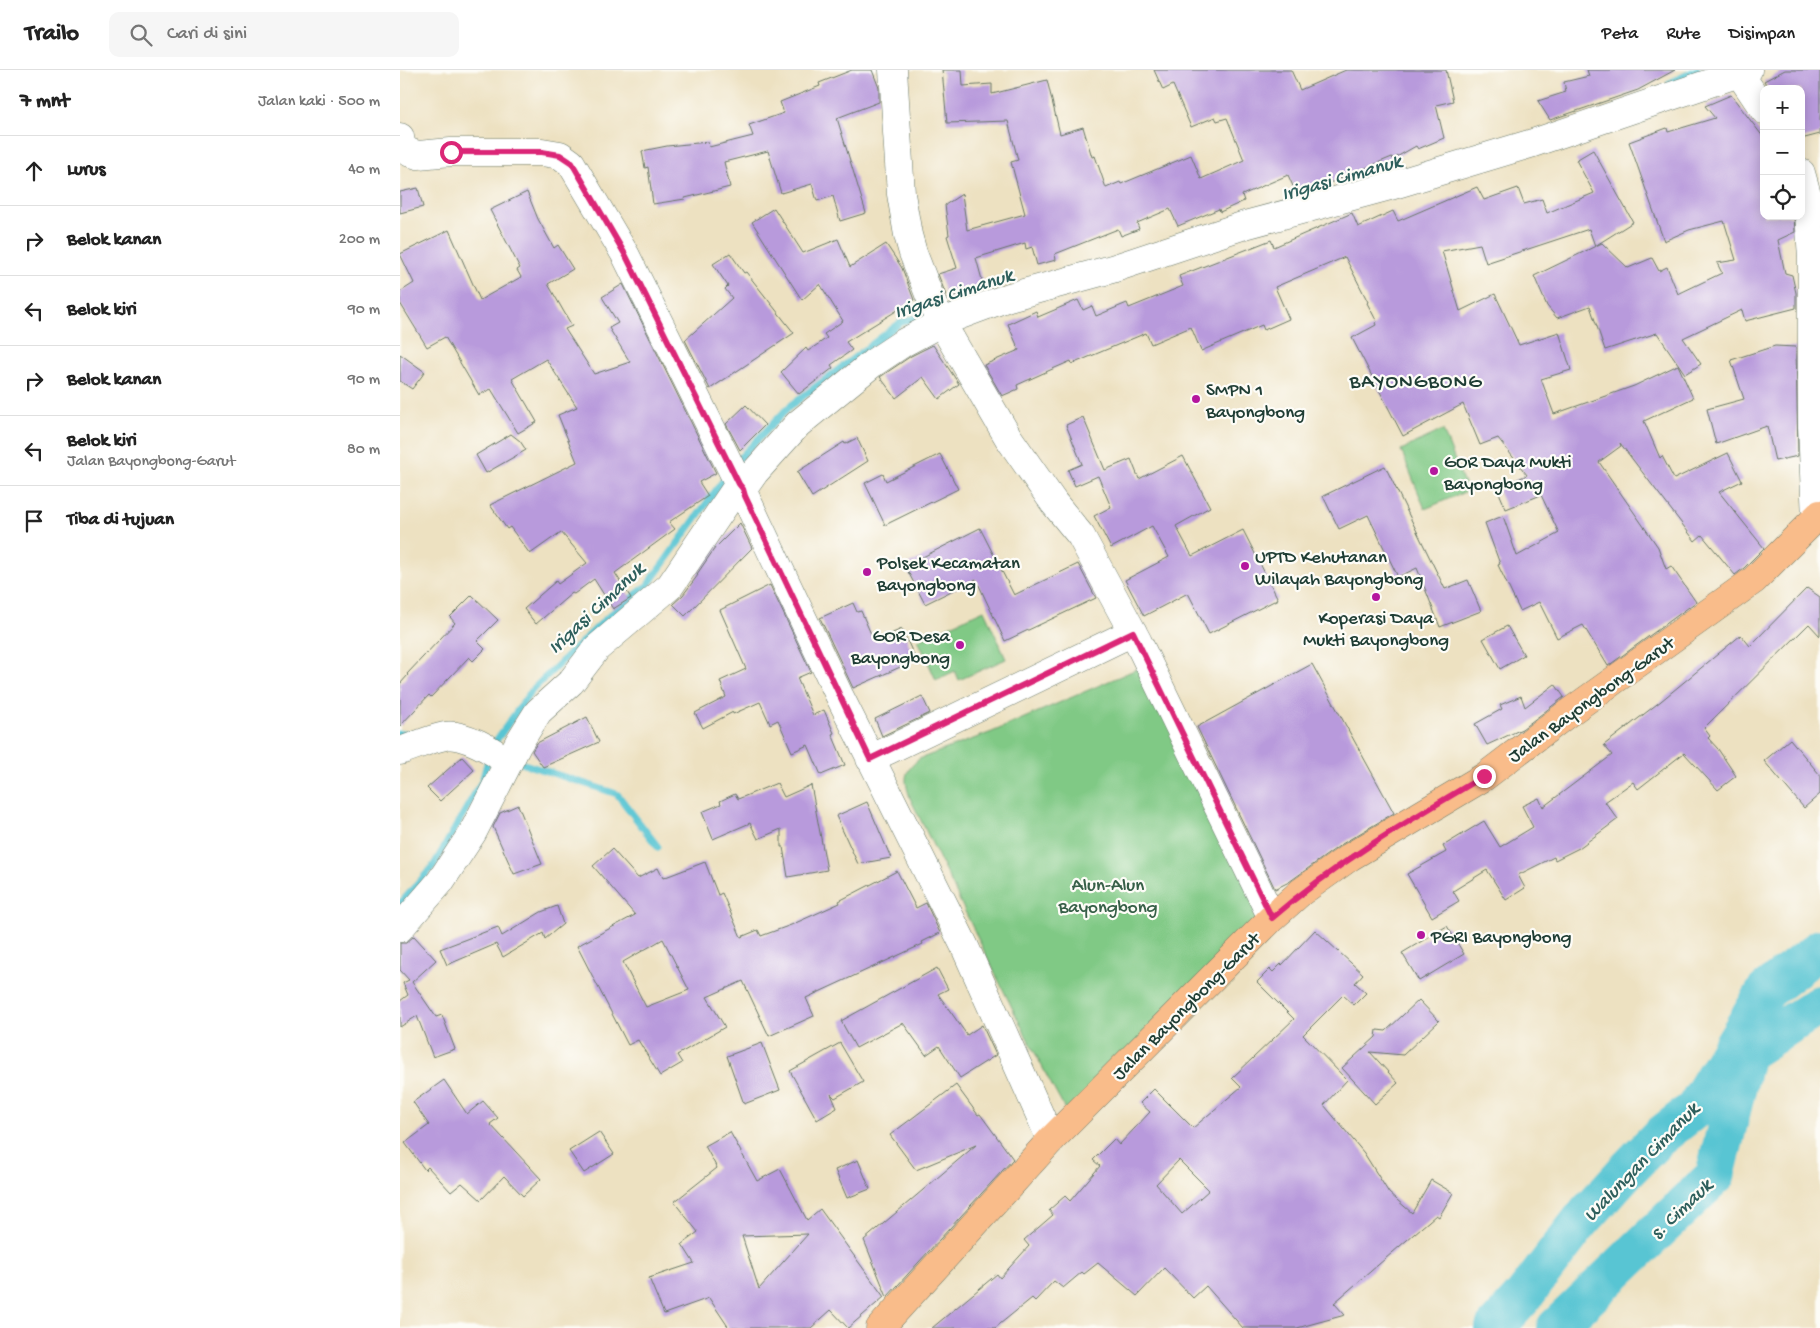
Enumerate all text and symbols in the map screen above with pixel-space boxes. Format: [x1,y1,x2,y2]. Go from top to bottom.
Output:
search box [109,12,459,57]
text: Trailo [25,20,79,49]
icon: search [127,21,155,49]
text: Cari di sini [167,23,247,46]
text: Peta [1602,24,1638,45]
text: Rute [1666,24,1701,45]
text: Disimpan [1729,24,1795,45]
map controls [1760,85,1805,220]
button: + [1760,85,1805,130]
text: 7 mnt [20,90,69,115]
text: Jalan kaki · 500 m [258,93,380,112]
button: − [1760,130,1805,175]
route start [440,141,463,164]
water label: Irigasi Cimanuk [1279,151,1406,207]
icon: ahead [20,157,48,185]
text: Lurus [67,159,106,182]
text: 40 m [348,161,380,180]
button: locate [1760,175,1805,220]
icon: right [20,227,48,255]
text: Belok kanan [67,229,161,252]
text: 200 m [339,231,380,250]
water label: Irigasi Cimanuk [892,265,1018,325]
icon: left [20,297,48,325]
text: Belok kiri [67,299,137,322]
text: 90 m [348,301,380,320]
icon: right [20,367,48,395]
text: Belok kanan [67,369,161,392]
text: 90 m [348,371,380,390]
district label: BAYONGBONG [1349,371,1482,396]
place label: SMPN 1 Bayongbong [1205,380,1305,425]
marker: SMPN 1 Bayongbong [1190,393,1202,405]
text: Belok kiri [67,430,137,453]
icon: left [20,437,48,465]
text: 80 m [347,441,380,460]
place label: GOR Daya Mukti Bayongbong [1443,452,1572,497]
text: Jalan Bayongbong-Garut [67,453,235,472]
marker: GOR Daya Mukti Bayongbong [1428,465,1440,477]
icon: arrive [20,507,48,535]
text: Tiba di tujuan [67,509,174,532]
place label: UPTD Kehutanan Wilayah Bayongbong [1255,547,1424,592]
place label: Polsek Kecamatan Bayongbong [876,553,1020,598]
water label: Irigasi Cimanuk [544,558,652,660]
marker: UPTD Kehutanan Wilayah Bayongbong [1239,560,1251,572]
marker: Polsek Kecamatan Bayongbong [861,566,873,578]
marker: Koperasi Daya Mukti Bayongbong [1370,591,1382,603]
place label: Koperasi Daya Mukti Bayongbong [1303,608,1449,653]
place label: GOR Desa Bayongbong [850,626,951,671]
street label: Jalan Bayongbong-Garut [1504,631,1681,769]
marker: GOR Desa Bayongbong [954,639,966,651]
route end [1473,765,1496,788]
park label: Alun-Alun Bayongbong [1057,875,1158,920]
street label: Jalan Bayongbong-Garut [1109,927,1268,1086]
place label: PGRI Bayongbong [1430,927,1572,950]
marker: PGRI Bayongbong [1415,929,1427,941]
water label: Walungan Cimanuk [1580,1098,1707,1228]
water label: s. Cimauk [1647,1174,1720,1246]

